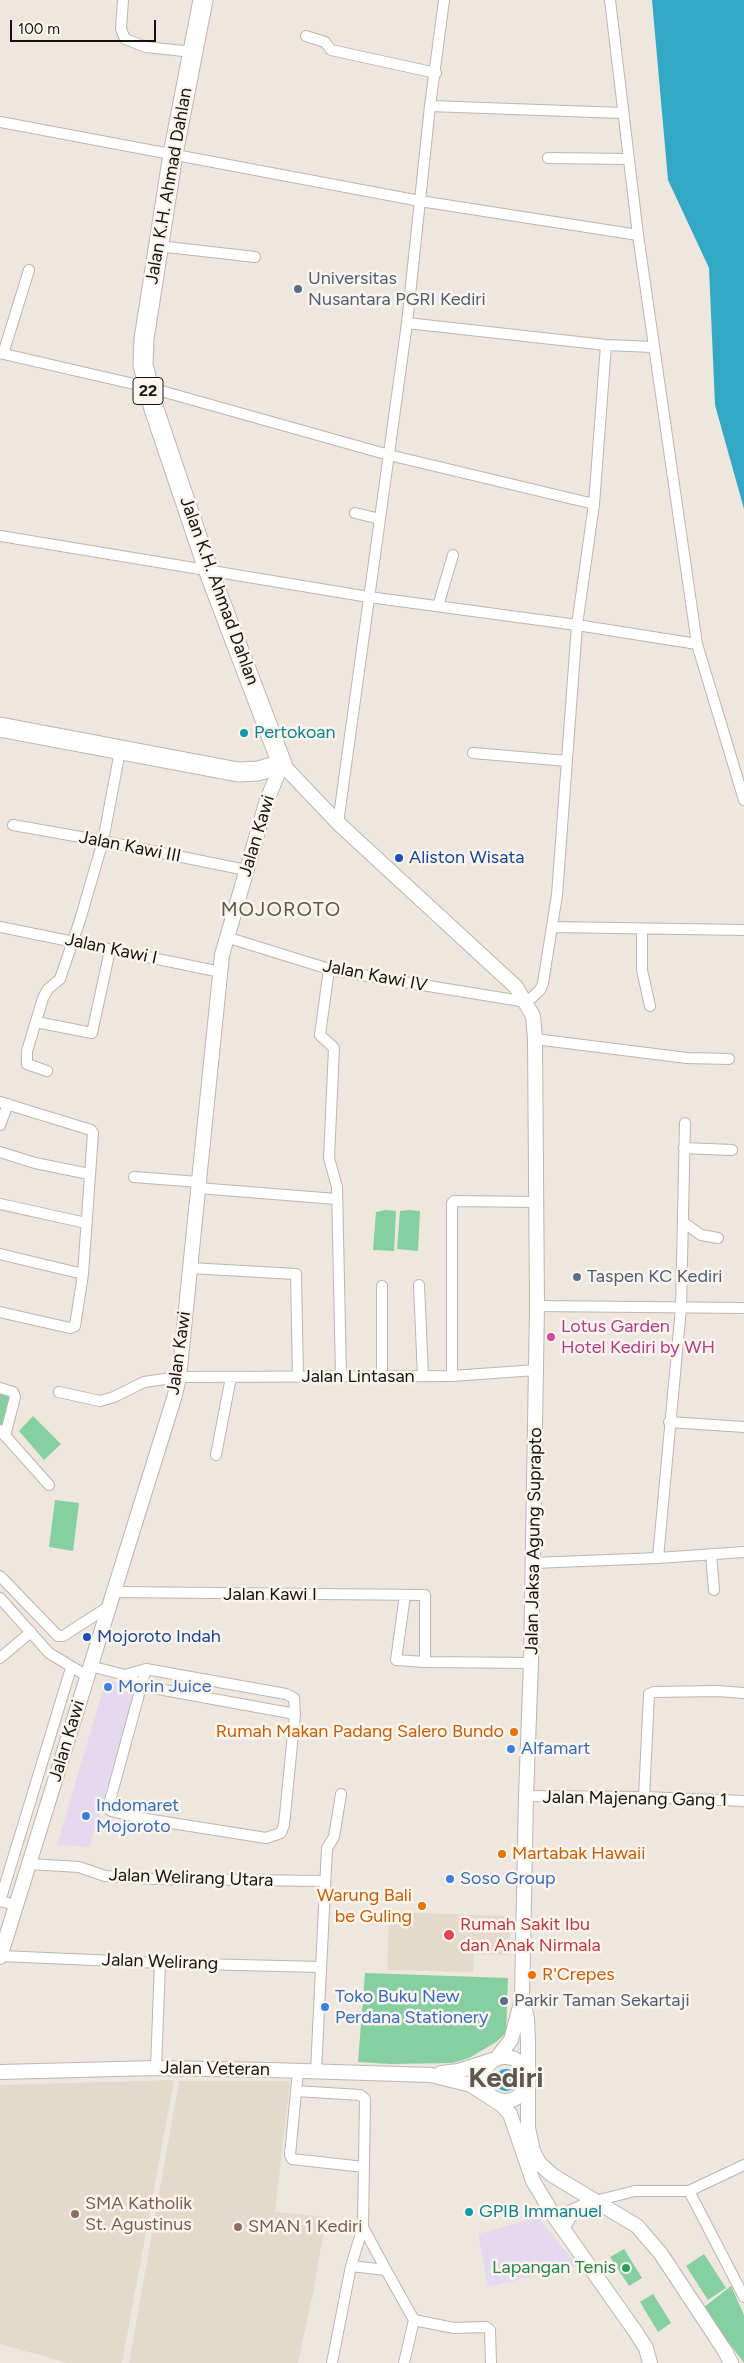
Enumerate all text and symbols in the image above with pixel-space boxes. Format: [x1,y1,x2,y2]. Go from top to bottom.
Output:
scale bar [12,10,159,42]
text: 100 m [18,20,60,38]
street label: Jalan K.H. Ahmad Dahlan [141,86,197,286]
place label: Universitas Nusantara PGRI Kediri [308,268,486,310]
marker: Universitas Nusantara PGRI Kediri [292,283,304,295]
road number: 22 [133,378,163,404]
street label: Jalan K.H. Ahmad Dahlan [175,494,263,688]
place label: Pertokoan [254,722,336,744]
marker: Pertokoan [238,727,250,739]
street label: Jalan Kawi [234,793,280,879]
street label: Jalan Kawi III [77,827,183,867]
place label: Aliston Wisata [409,847,524,869]
marker: Aliston Wisata [393,852,405,864]
district label: MOJOROTO [220,898,342,922]
street label: Jalan Kawi I [63,929,159,969]
street label: Jalan Kawi IV [321,955,429,997]
place label: Taspen KC Kediri [587,1266,722,1288]
marker: Taspen KC Kediri [571,1271,583,1283]
street label: Jalan Kawi [162,1310,196,1396]
place label: Lotus Garden Hotel Kediri by WH [561,1316,715,1358]
marker: Lotus Garden Hotel Kediri by WH [545,1331,557,1343]
street label: Jalan Lintasan [301,1366,415,1388]
street label: Jalan Jaksa Agung Suprapto [521,1427,547,1655]
street label: Jalan Kawi I [223,1584,317,1606]
place label: Mojoroto Indah [97,1626,221,1648]
marker: Mojoroto Indah [81,1631,93,1643]
place label: Morin Juice [118,1676,211,1698]
marker: Morin Juice [102,1681,114,1693]
street label: Jalan Kawi [44,1698,90,1784]
place label: Rumah Makan Padang Salero Bundo [216,1721,504,1743]
marker: Rumah Makan Padang Salero Bundo [508,1726,520,1738]
place label: Alfamart [521,1738,590,1760]
marker: Alfamart [505,1743,517,1755]
street label: Jalan Majenang Gang 1 [542,1787,728,1811]
place label: Indomaret Mojoroto [96,1795,179,1838]
marker: Indomaret Mojoroto [80,1810,92,1822]
place label: Martabak Hawaii [512,1843,645,1865]
marker: Martabak Hawaii [496,1848,508,1860]
street label: Jalan Welirang Utara [108,1864,274,1892]
place label: Soso Group [460,1868,556,1890]
marker: Soso Group [444,1873,456,1885]
place label: Warung Bali be Guling [317,1885,412,1928]
marker: Warung Bali be Guling [416,1900,428,1912]
place label: Rumah Sakit Ibu dan Anak Nirmala [460,1914,601,1956]
marker: Rumah Sakit Ibu dan Anak Nirmala [442,1928,456,1942]
street label: Jalan Welirang [101,1949,219,1975]
place label: R'Crepes [542,1964,615,1986]
marker: R'Crepes [526,1969,538,1981]
place label: Toko Buku New Perdana Stationery [335,1986,488,2028]
place label: Parkir Taman Sekartaji [514,1990,690,2012]
marker: Parkir Taman Sekartaji [498,1995,510,2007]
marker: Toko Buku New Perdana Stationery [319,2001,331,2013]
street label: Jalan Veteran [160,2057,270,2081]
district label: Kediri [468,2062,544,2096]
place label: SMA Katholik St. Agustinus [85,2193,192,2236]
place label: GPIB Immanuel [479,2201,602,2223]
marker: GPIB Immanuel [463,2206,475,2218]
marker: SMA Katholik St. Agustinus [69,2208,81,2220]
place label: SMAN 1 Kediri [248,2216,362,2238]
marker: SMAN 1 Kediri [232,2221,244,2233]
place label: Lapangan Tenis [492,2257,616,2279]
marker: Lapangan Tenis [620,2262,632,2274]

